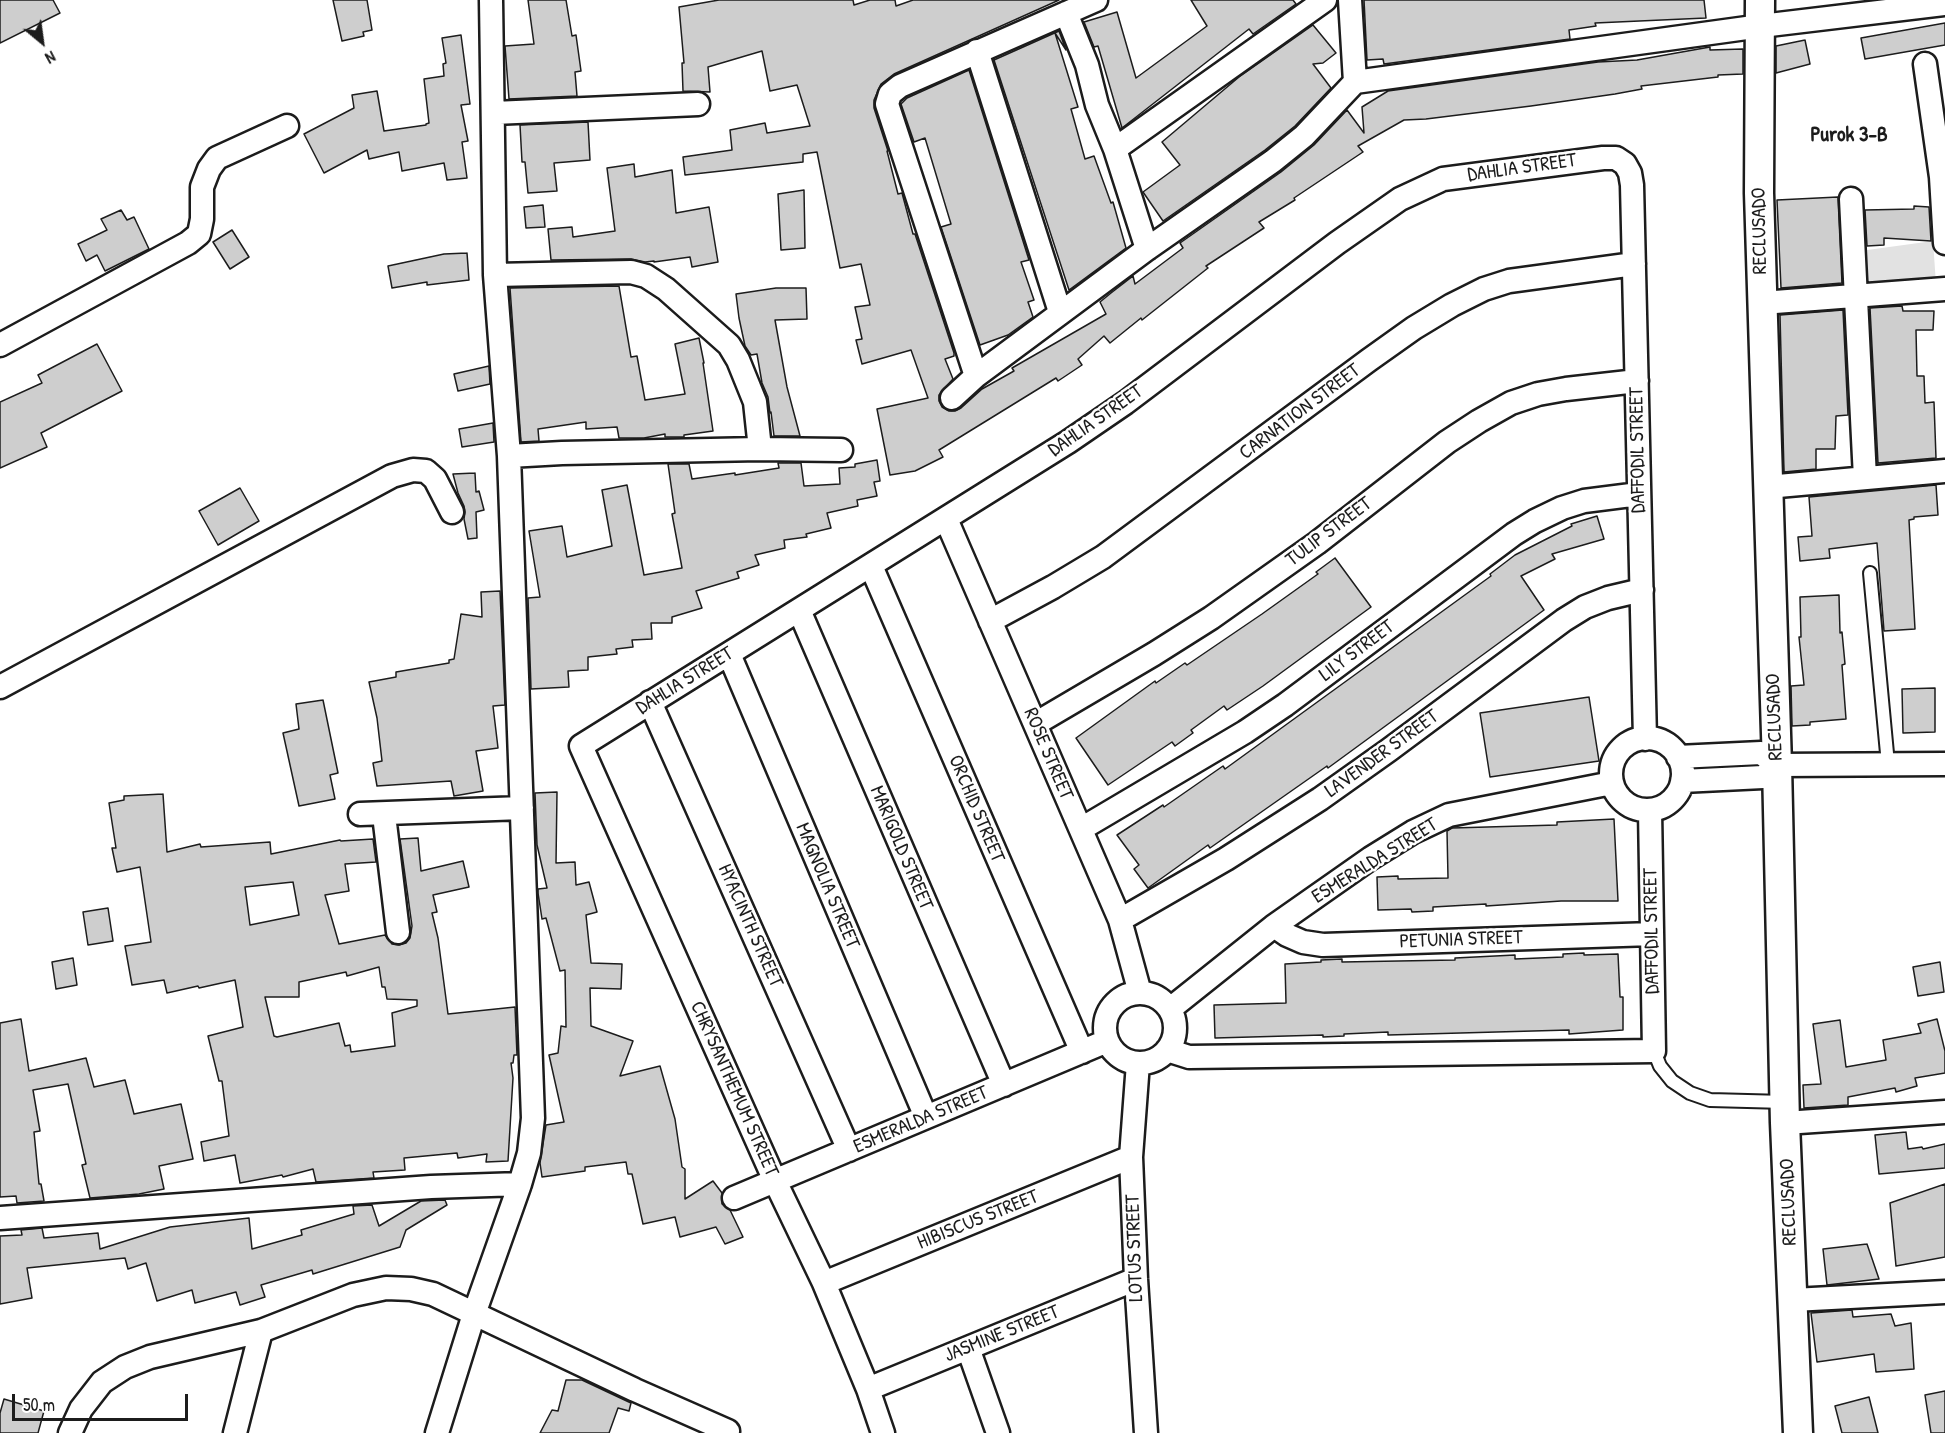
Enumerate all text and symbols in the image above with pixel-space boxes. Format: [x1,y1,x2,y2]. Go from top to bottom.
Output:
north arrow [12,12,72,72]
text: N [42,46,60,69]
district label: Purok 3-B [1810,122,1888,148]
street label: DAHLIA STREET [1466,148,1578,188]
street label: RECLUSADO [1747,187,1773,275]
street label: CARNATION STREET [1235,359,1365,465]
street label: DAHLIA STREET [1044,380,1148,462]
street label: DAFFODIL STREET [1625,387,1651,513]
street label: TULIP STREET [1281,492,1377,572]
street label: LILY STREET [1315,615,1399,687]
street label: DAHLIA STREET [632,642,738,720]
street label: RECLUSADO [1761,673,1789,761]
street label: ROSE STREET [1018,704,1078,804]
street label: LAVENDER STREET [1320,705,1444,803]
street label: ORCHID STREET [943,752,1009,866]
street label: MARIGOLD STREET [864,782,938,914]
street label: ESMERALDA STREET [1308,813,1442,909]
street label: MAGNOLIA STREET [790,820,864,952]
street label: HYACINTH STREET [712,861,788,991]
street label: DAFFODIL STREET [1639,868,1665,994]
street label: PETUNIA STREET [1399,926,1523,954]
street label: CHRYSANTHEMUM STREET [685,998,783,1180]
street label: ESMERALDA STREET [850,1081,992,1159]
street label: RECLUSADO [1775,1158,1803,1246]
street label: HIBISCUS STREET [914,1185,1042,1255]
street label: LOTUS STREET [1121,1194,1149,1302]
street label: JASMINE STREET [941,1300,1063,1368]
scale bar [15,1382,190,1420]
text: 50 m [23,1392,55,1417]

